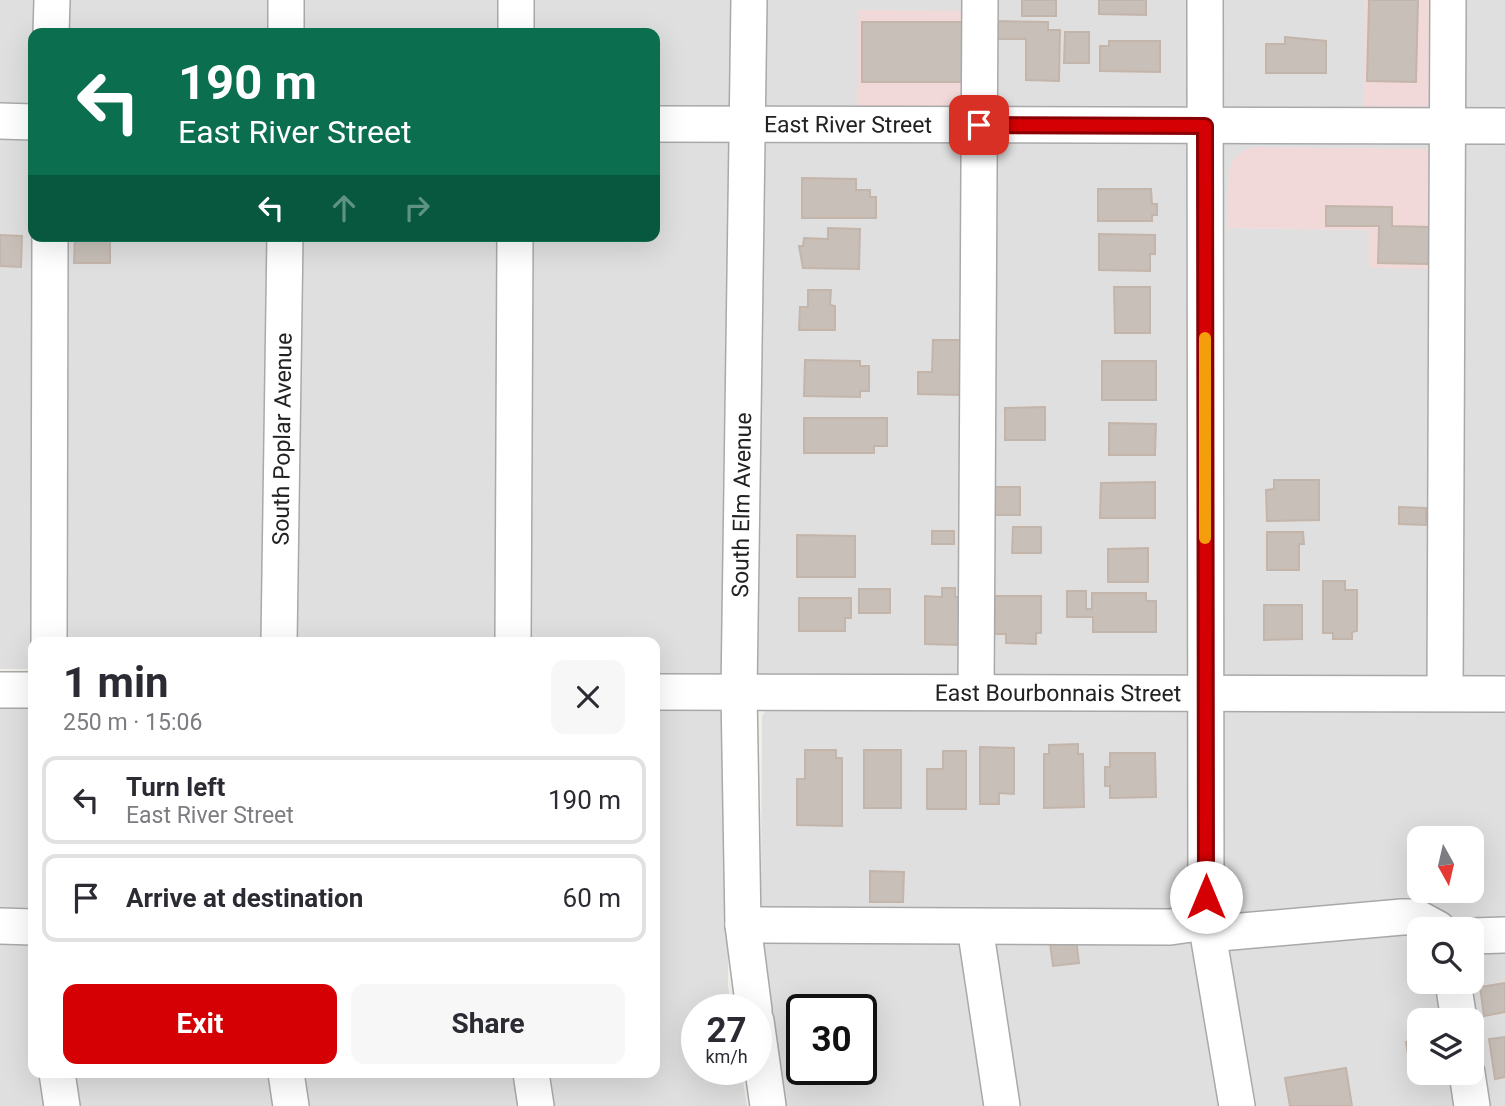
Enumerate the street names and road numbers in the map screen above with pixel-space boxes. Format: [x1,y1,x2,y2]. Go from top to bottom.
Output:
street label: East River Street [764,111,932,138]
street label: South Poplar Avenue [267,332,297,546]
street label: South Elm Avenue [727,412,757,598]
street label: East Bourbonnais Street [935,679,1181,707]

